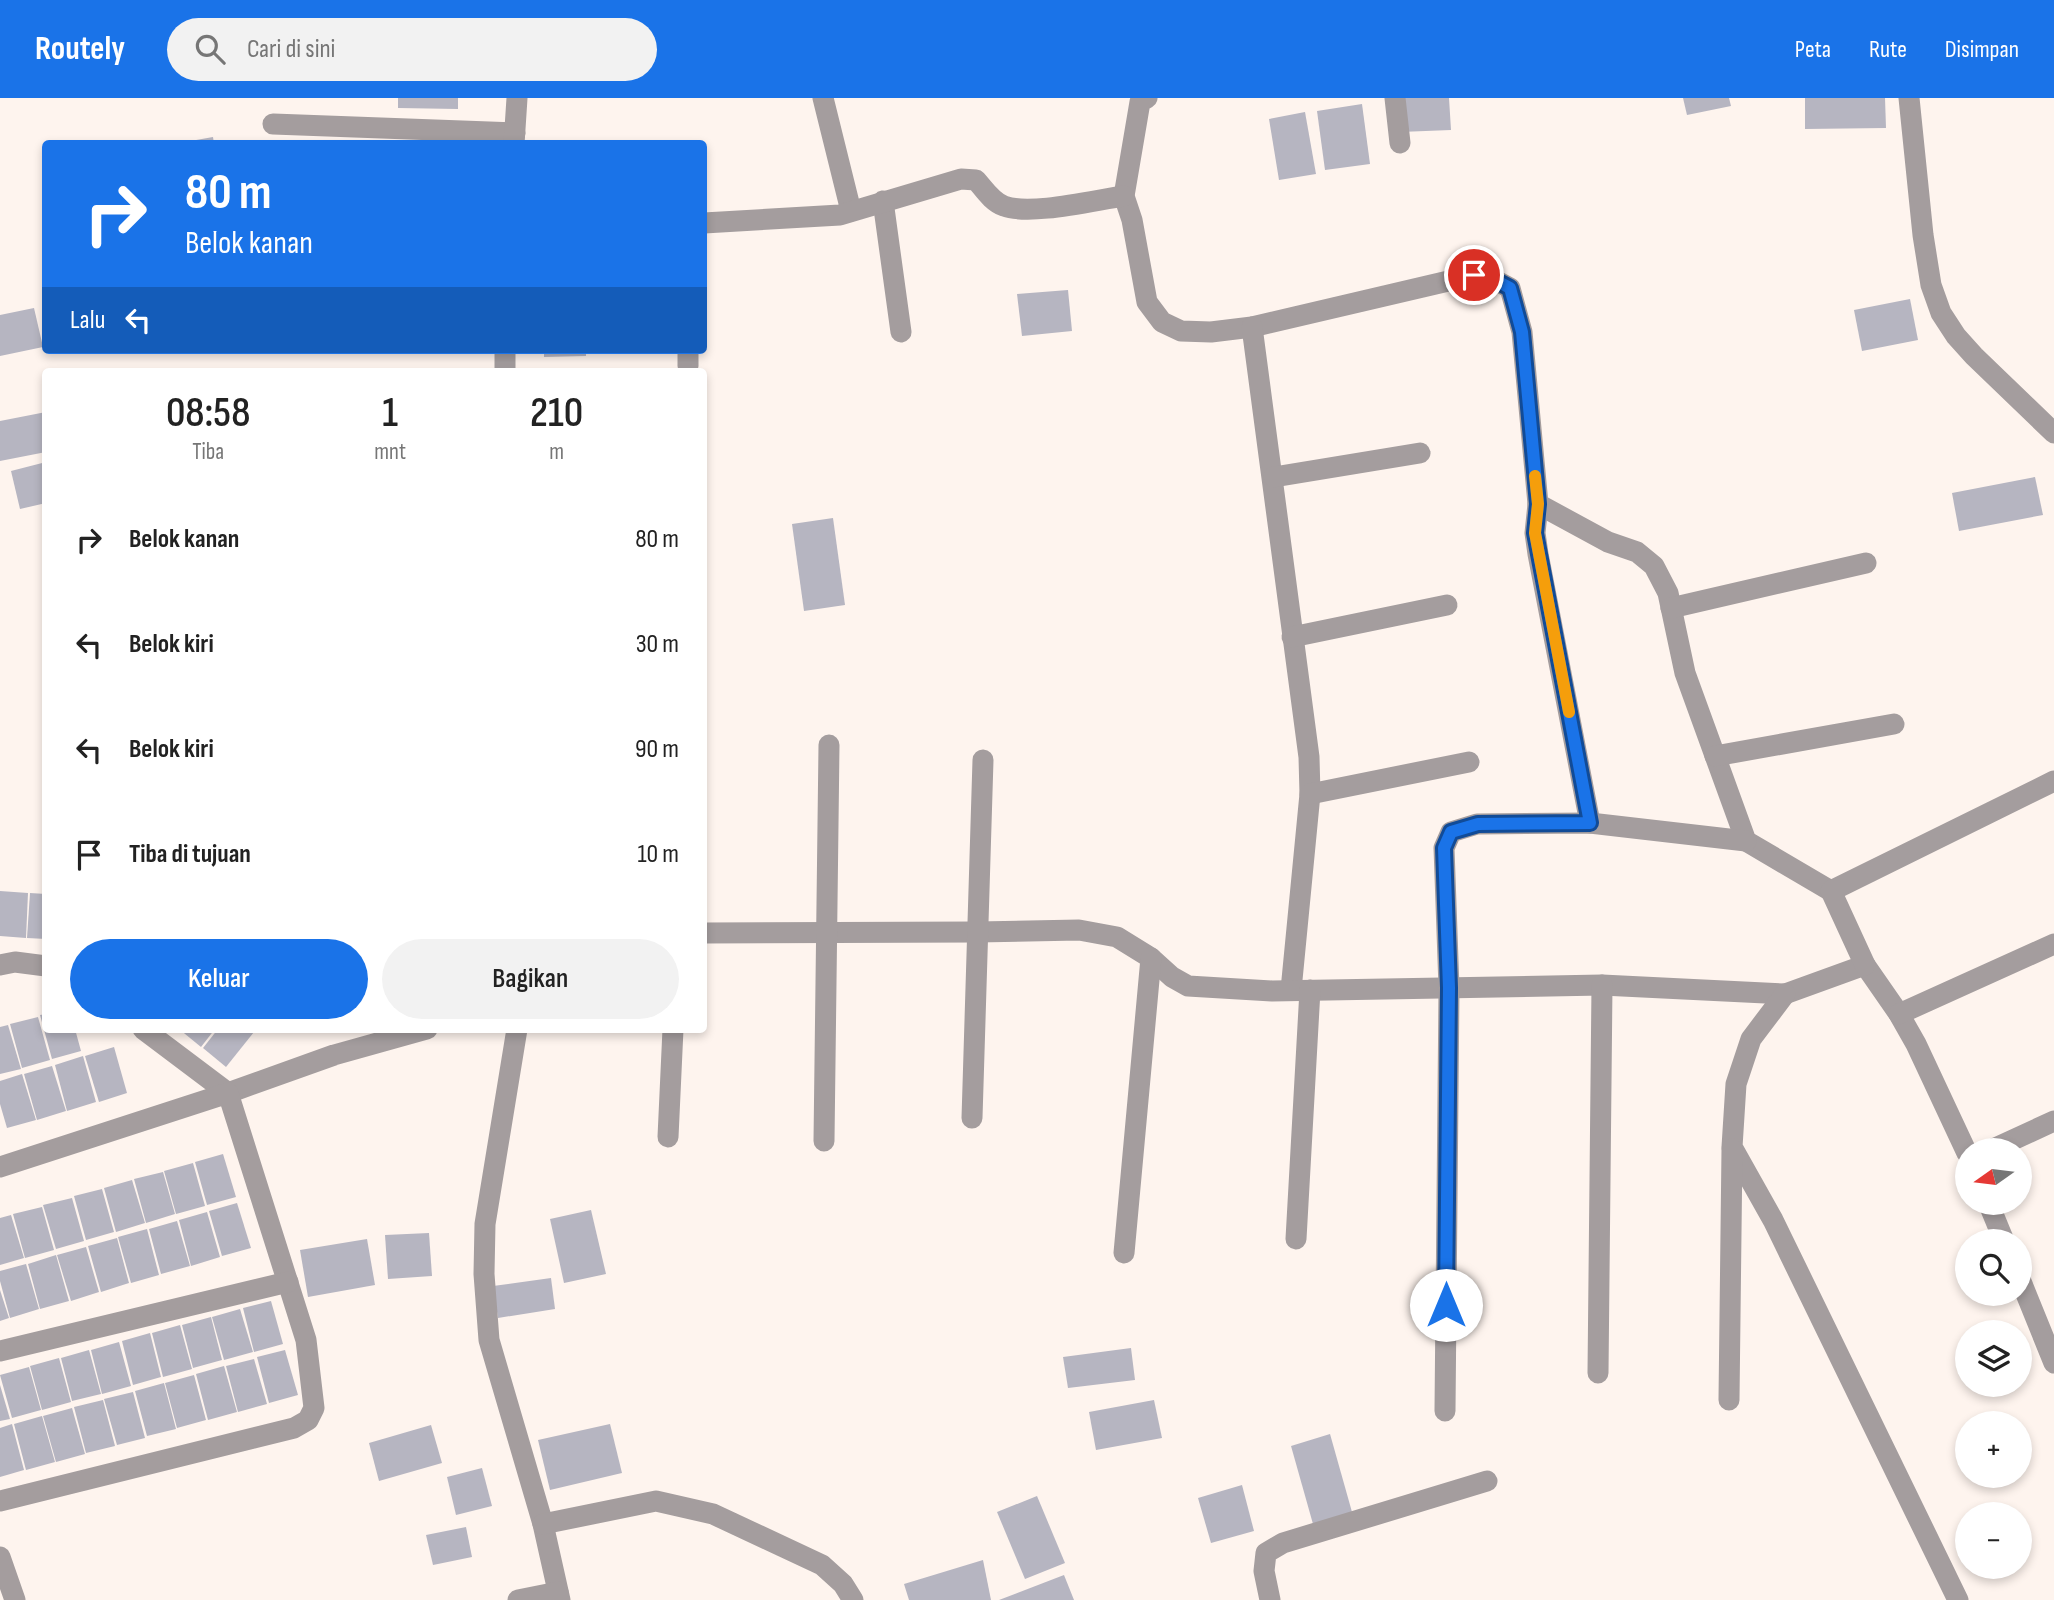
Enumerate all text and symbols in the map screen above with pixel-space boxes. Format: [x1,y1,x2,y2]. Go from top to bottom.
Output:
search box [167,18,657,81]
text: Routely [35,29,125,69]
icon: search [191,30,229,68]
text: Cari di sini [247,34,335,65]
text: Peta [1795,35,1831,64]
text: Rute [1869,35,1907,64]
text: Disimpan [1945,35,2019,64]
text: 80 m [185,164,272,223]
icon: right [70,168,161,259]
text: Belok kanan [185,224,313,263]
pin [1444,245,1504,305]
icon: arrive [1455,256,1493,294]
icon: left [119,301,157,339]
text: Lalu [70,305,105,336]
text: 08:58 [166,388,250,439]
text: 1 [382,388,398,439]
text: 210 [530,388,583,439]
text: Tiba [192,438,224,466]
text: mnt [374,438,406,466]
text: m [549,438,564,466]
icon: right [70,521,108,559]
text: Belok kanan [129,524,239,555]
text: 80 m [635,524,679,555]
icon: left [70,626,108,664]
text: Belok kiri [129,629,214,660]
text: 30 m [636,629,679,660]
icon: left [70,731,108,769]
text: Belok kiri [129,734,214,765]
text: 90 m [635,734,679,765]
icon: arrive [70,836,108,874]
text: Tiba di tujuan [129,839,251,870]
text: 10 m [637,839,679,870]
button: Keluar [70,939,368,1019]
button: Bagikan [382,939,679,1019]
north arrow [1955,1138,2032,1214]
map controls [1955,1138,2032,1579]
button: search [1955,1229,2032,1306]
position arrow [1409,1268,1483,1342]
button: layers [1955,1320,2032,1397]
button: + [1955,1411,2032,1488]
button: − [1955,1502,2032,1579]

